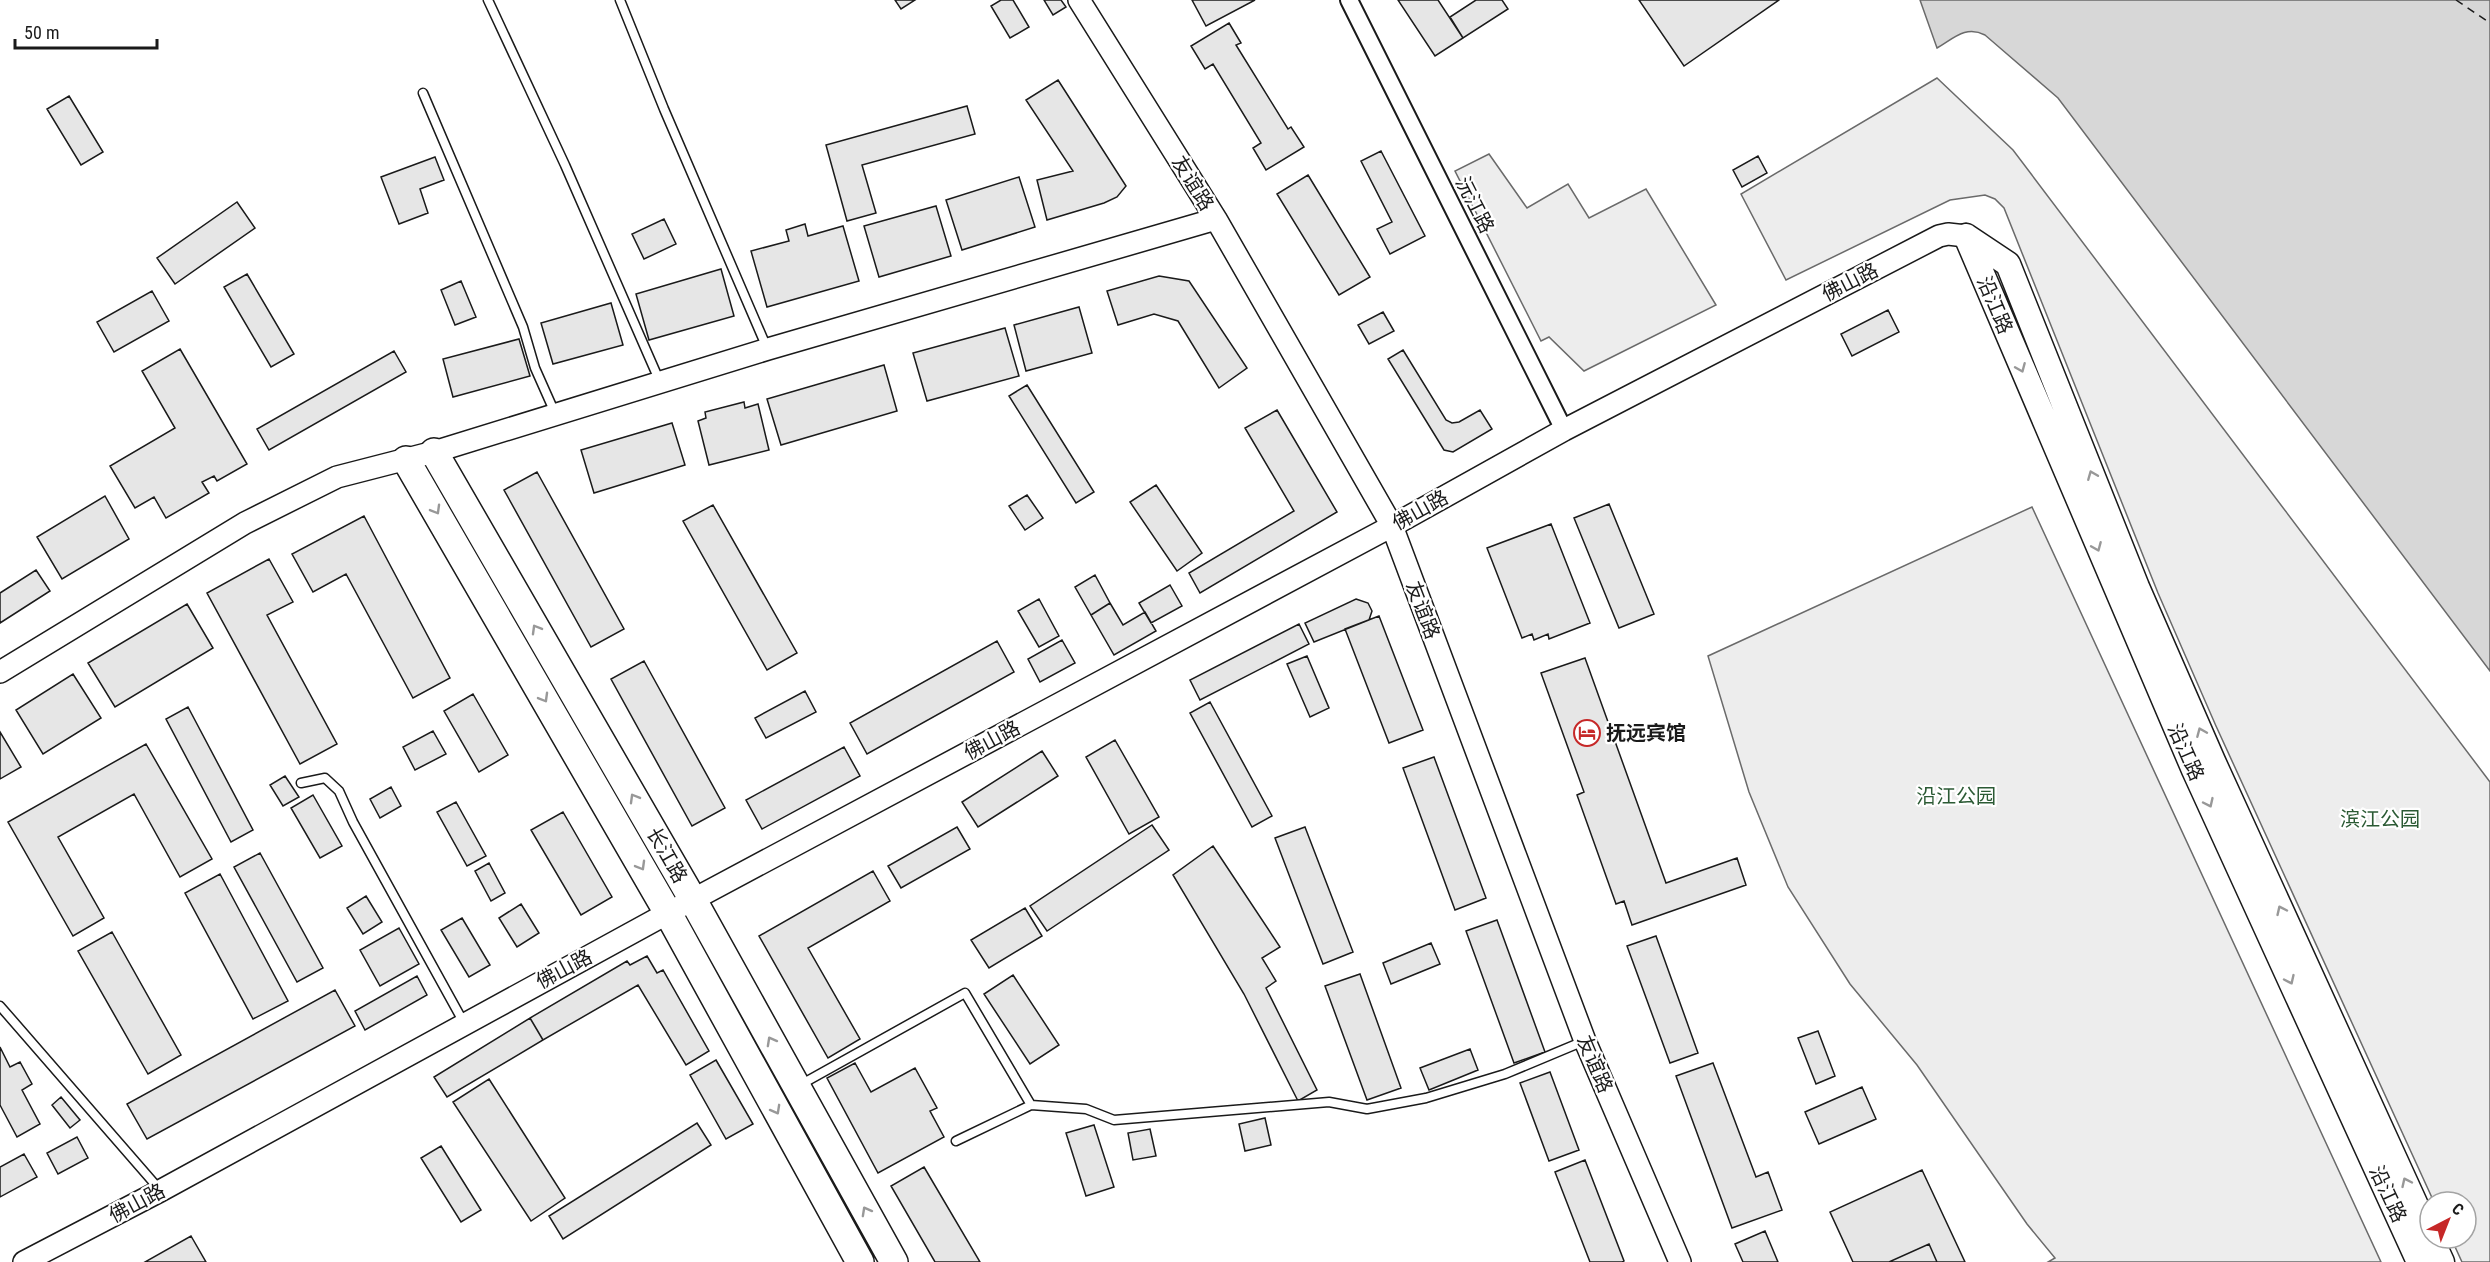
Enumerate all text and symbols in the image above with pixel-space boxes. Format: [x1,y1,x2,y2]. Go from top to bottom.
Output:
scale bar [15,12,158,50]
text: 50 m [24,22,59,43]
street label: 友谊路 [1167,151,1219,215]
street label: 沅江路 [1451,173,1499,237]
street label: 佛山路 [1818,258,1882,306]
street label: 沿江路 [1972,273,2018,337]
one-way arrow [2014,361,2026,372]
one-way arrow [2087,470,2100,481]
street label: 佛山路 [1388,485,1452,535]
one-way arrow [428,504,440,515]
one-way arrow [2090,541,2102,552]
street label: 友谊路 [1401,578,1445,642]
one-way arrow [532,625,543,635]
one-way arrow [536,691,548,702]
street label: 佛山路 [960,715,1024,765]
hotel icon: 抚远宾馆 [1572,718,1602,748]
street label: 沿江路 [2163,720,2209,784]
place label: 抚远宾馆 [1606,721,1686,745]
one-way arrow [2196,727,2208,738]
park label: 沿江公园 [1916,784,1996,808]
one-way arrow [629,794,641,804]
one-way arrow [2202,796,2214,807]
park label: 滨江公园 [2340,807,2420,831]
street label: 长江路 [642,823,692,887]
one-way arrow [634,860,645,871]
one-way arrow [2277,905,2289,916]
street label: 佛山路 [532,944,596,994]
one-way arrow [2283,974,2295,985]
street label: 友谊路 [1572,1032,1618,1096]
one-way arrow [767,1036,778,1047]
one-way arrow [769,1104,781,1115]
street label: 沿江路 [2364,1162,2412,1226]
street label: 佛山路 [105,1178,169,1228]
one-way arrow [2401,1178,2413,1189]
north arrow [2418,1190,2478,1250]
text: С [2448,1199,2467,1219]
one-way arrow [862,1207,873,1217]

